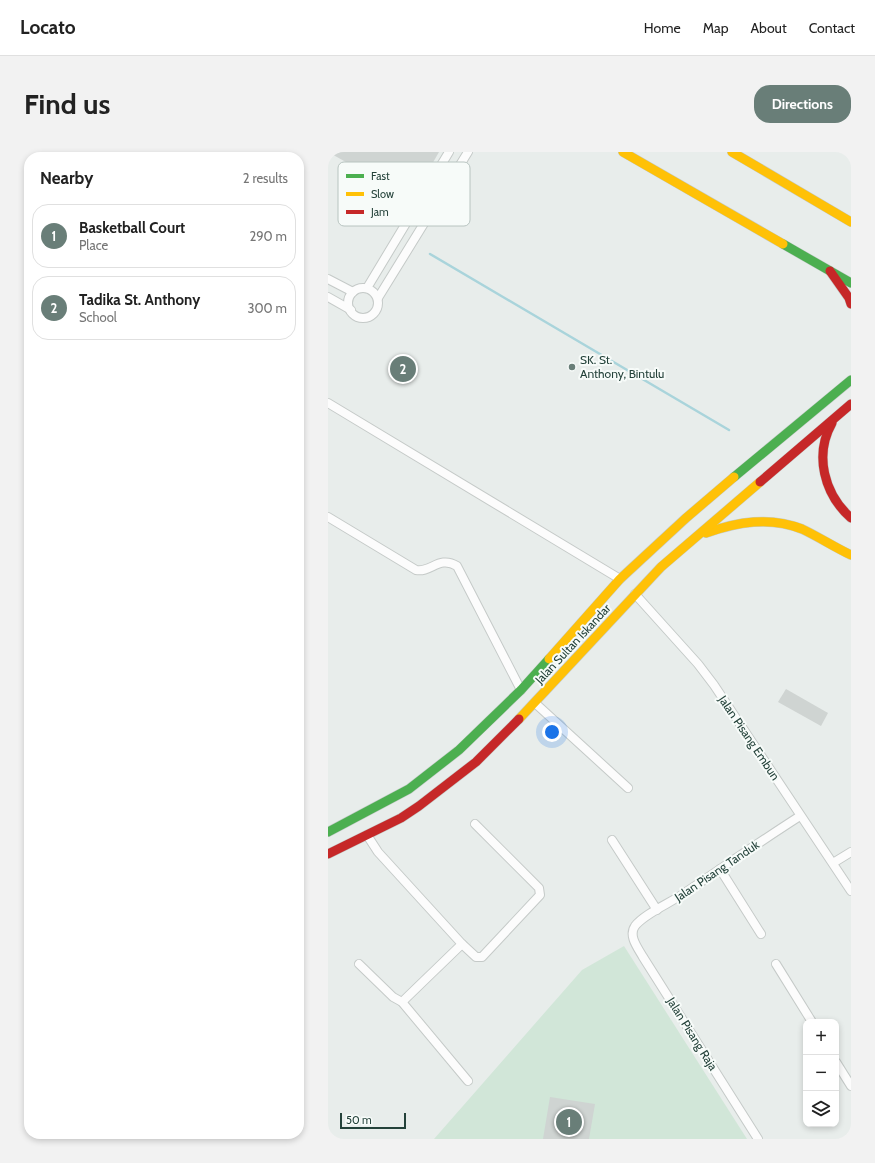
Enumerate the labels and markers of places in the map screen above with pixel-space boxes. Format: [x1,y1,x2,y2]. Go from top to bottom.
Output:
place label: SK. St. Anthony, Bintulu [580,352,664,381]
pin: 2 [390,354,416,384]
marker: SK. St. Anthony, Bintulu [567,362,577,372]
pin: 1 [556,1107,582,1137]

